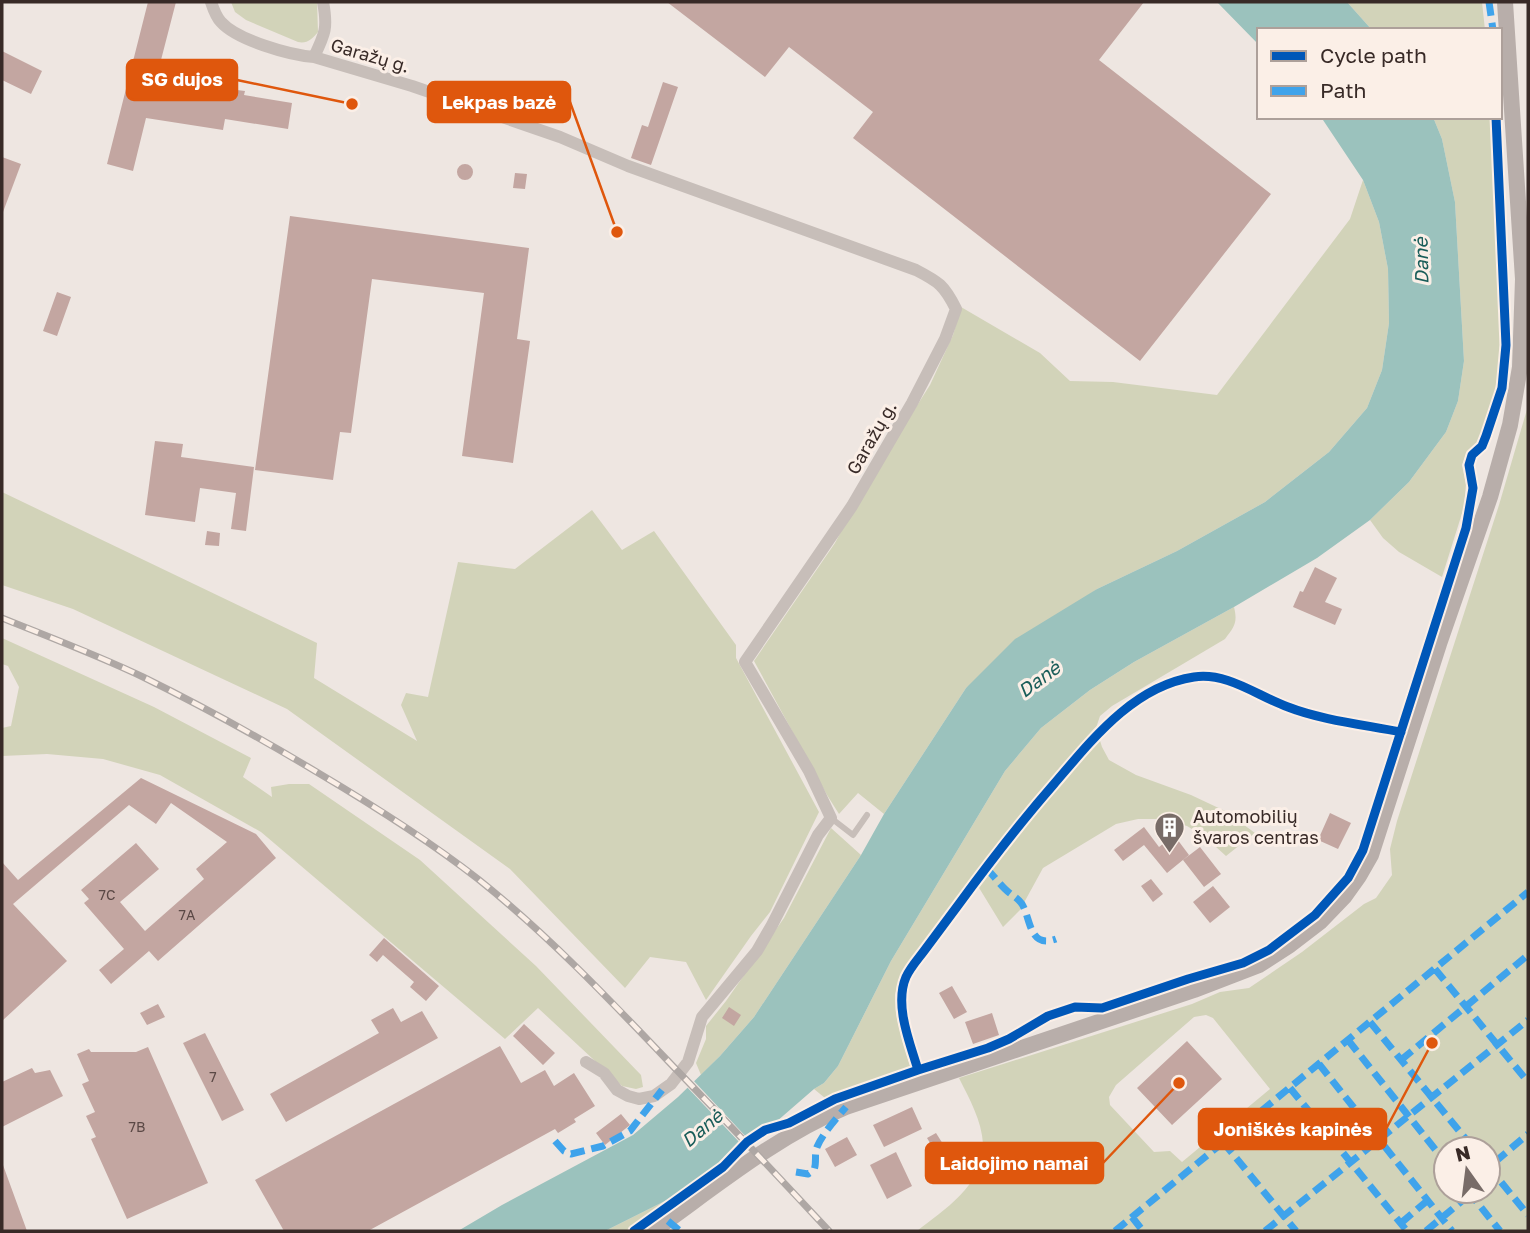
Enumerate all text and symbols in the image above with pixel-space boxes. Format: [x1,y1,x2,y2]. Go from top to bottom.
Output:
legend [1257,28,1502,119]
street label: Garažų g. [328,33,412,77]
text: Cycle path [1320,42,1427,68]
callout: SG dujos [127,60,237,100]
text: SG dujos [141,67,223,90]
text: Path [1320,77,1367,103]
callout: Lekpas bazė [428,82,570,122]
text: Lekpas bazė [442,90,556,113]
water label: Danė [1409,235,1432,285]
street label: Garažų g. [841,397,901,478]
water label: Danė [1013,654,1066,702]
place label: Automobilių švaros centras [1193,805,1319,848]
building icon: Automobilių švaros centras [1153,810,1187,854]
house number: 7C [99,886,115,903]
house number: 7A [179,906,196,923]
house number: 7 [209,1068,217,1085]
water label: Danė [676,1103,728,1151]
callout: Joniškės kapinės [1199,1109,1386,1149]
text: Joniškės kapinės [1214,1117,1373,1140]
house number: 7B [129,1118,145,1135]
north arrow [1432,1135,1502,1205]
text: N [1453,1140,1473,1166]
callout: Laidojimo namai [926,1143,1103,1183]
text: Laidojimo namai [940,1151,1088,1174]

